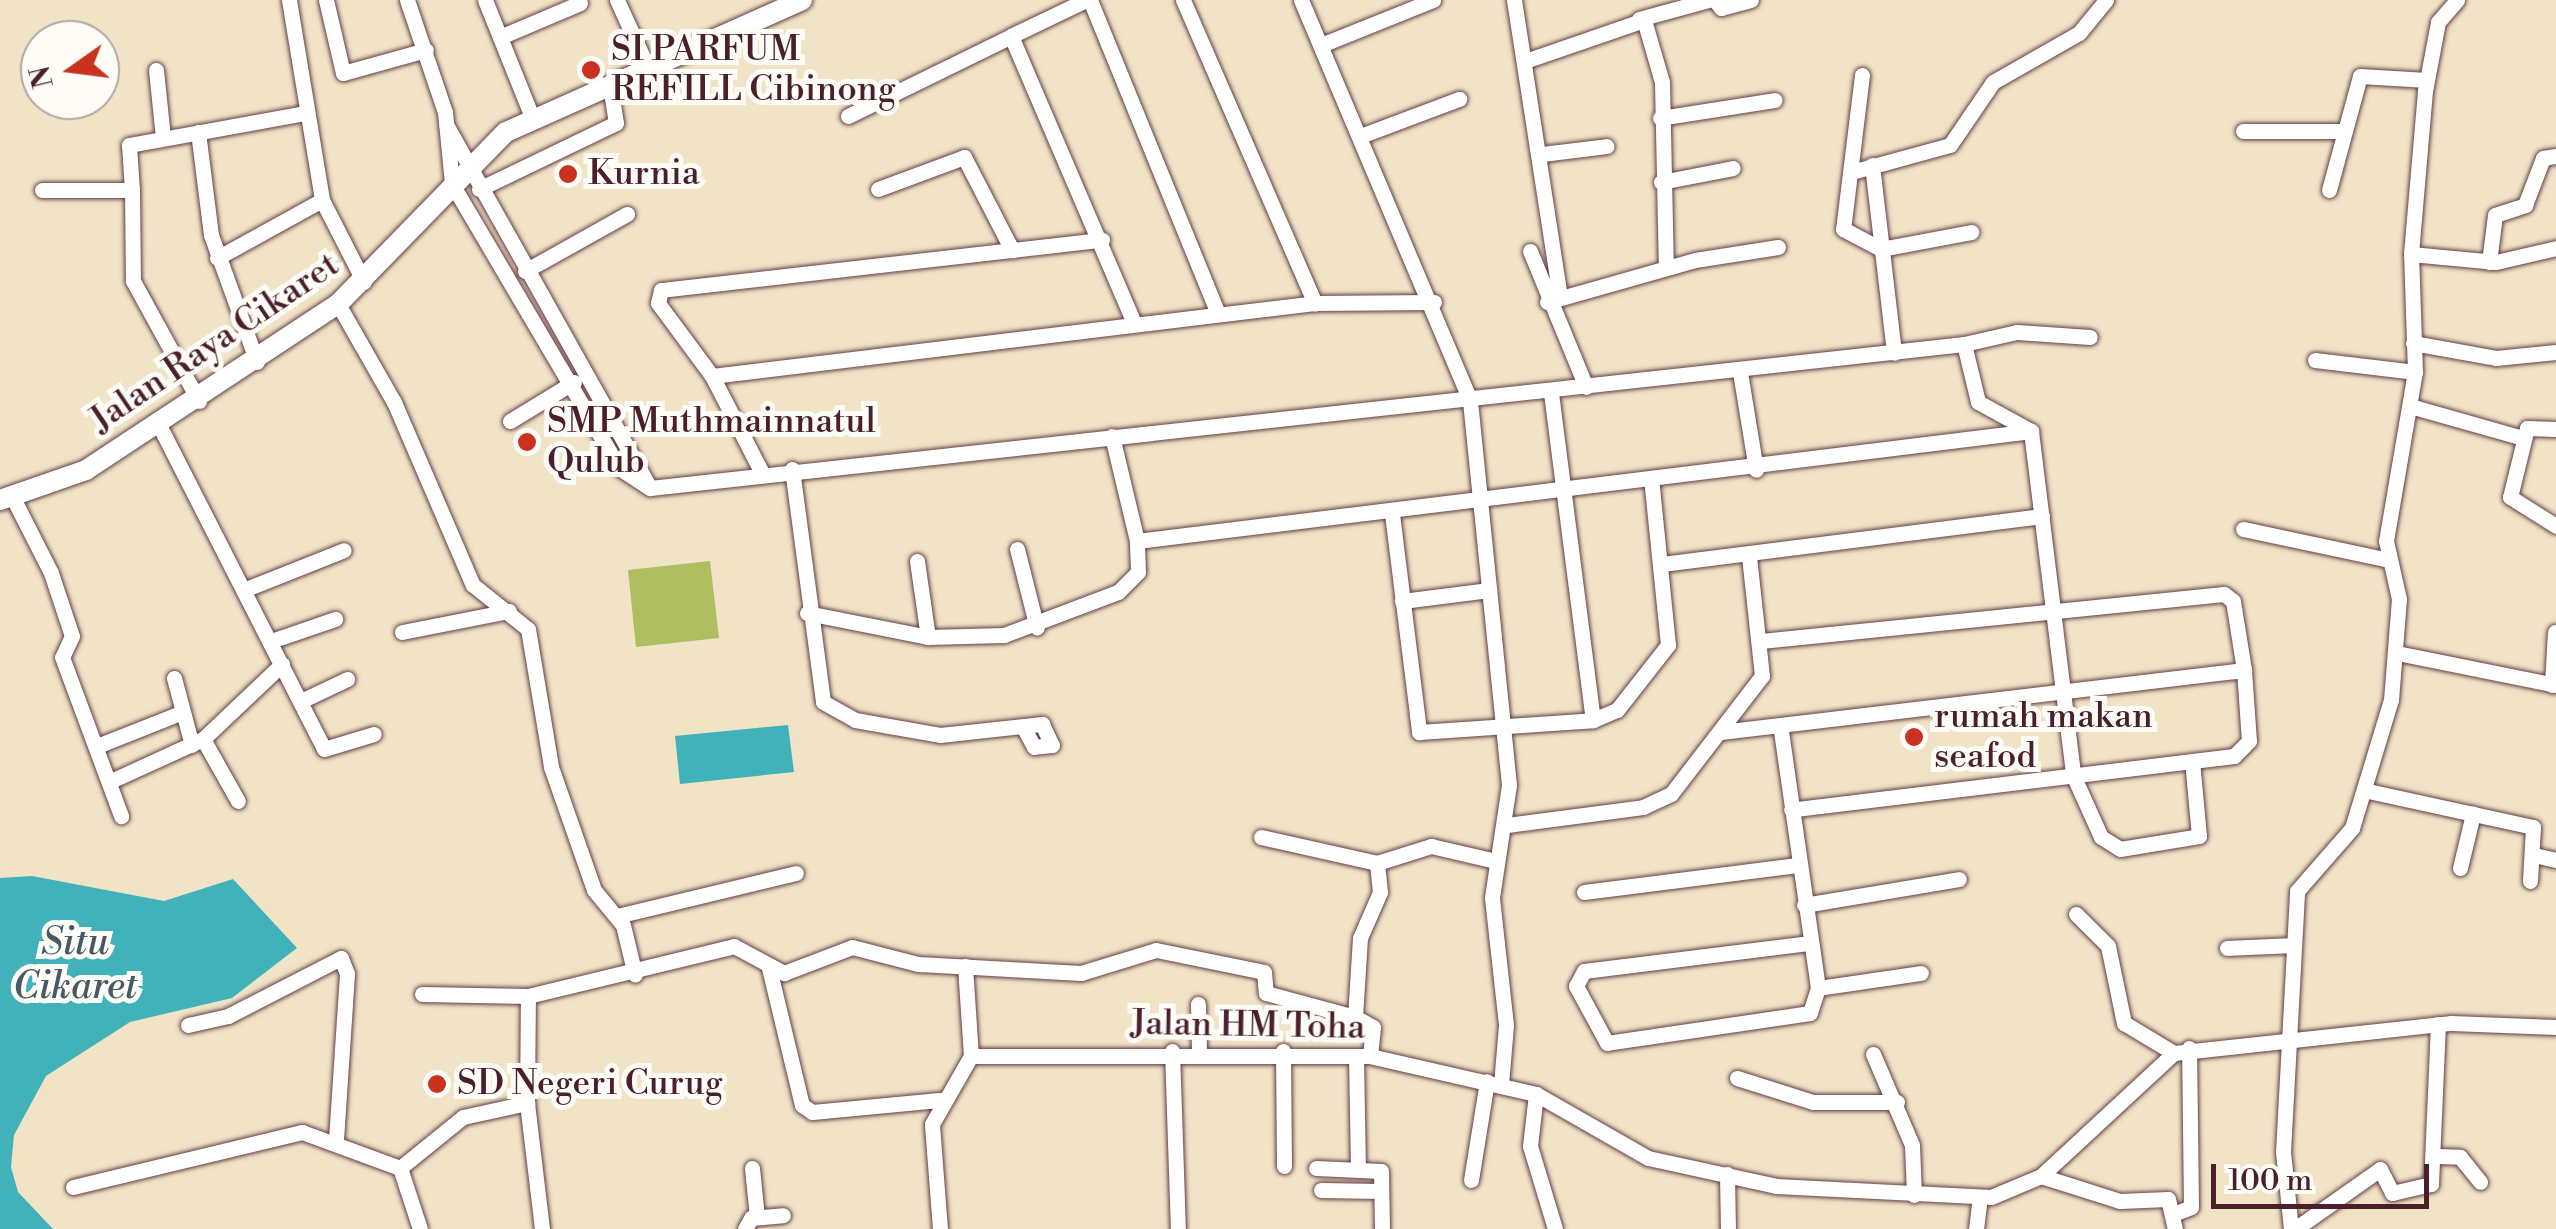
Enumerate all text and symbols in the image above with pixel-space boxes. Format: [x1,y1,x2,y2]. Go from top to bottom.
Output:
north arrow [20,20,120,120]
place label: SI PARFUM REFILL Cibinong [611,29,896,111]
marker: SI PARFUM REFILL Cibinong [580,59,602,81]
text: N [23,62,62,92]
place label: Kurnia [588,153,700,195]
marker: Kurnia [557,163,579,185]
street label: Jalan Raya Cikaret [83,244,347,442]
place label: SMP Muthmainnatul Qulub [547,401,876,483]
marker: SMP Muthmainnatul Qulub [516,431,538,453]
place label: rumah makan seafod [1934,696,2153,778]
marker: rumah makan seafod [1903,726,1925,748]
water label: Situ Cikaret [13,920,137,1009]
street label: Jalan HM Toha [1130,1003,1366,1049]
place label: SD Negeri Curug [457,1063,723,1105]
marker: SD Negeri Curug [426,1073,448,1095]
scale bar [2216,1144,2434,1206]
text: 100 m [2228,1162,2312,1200]

